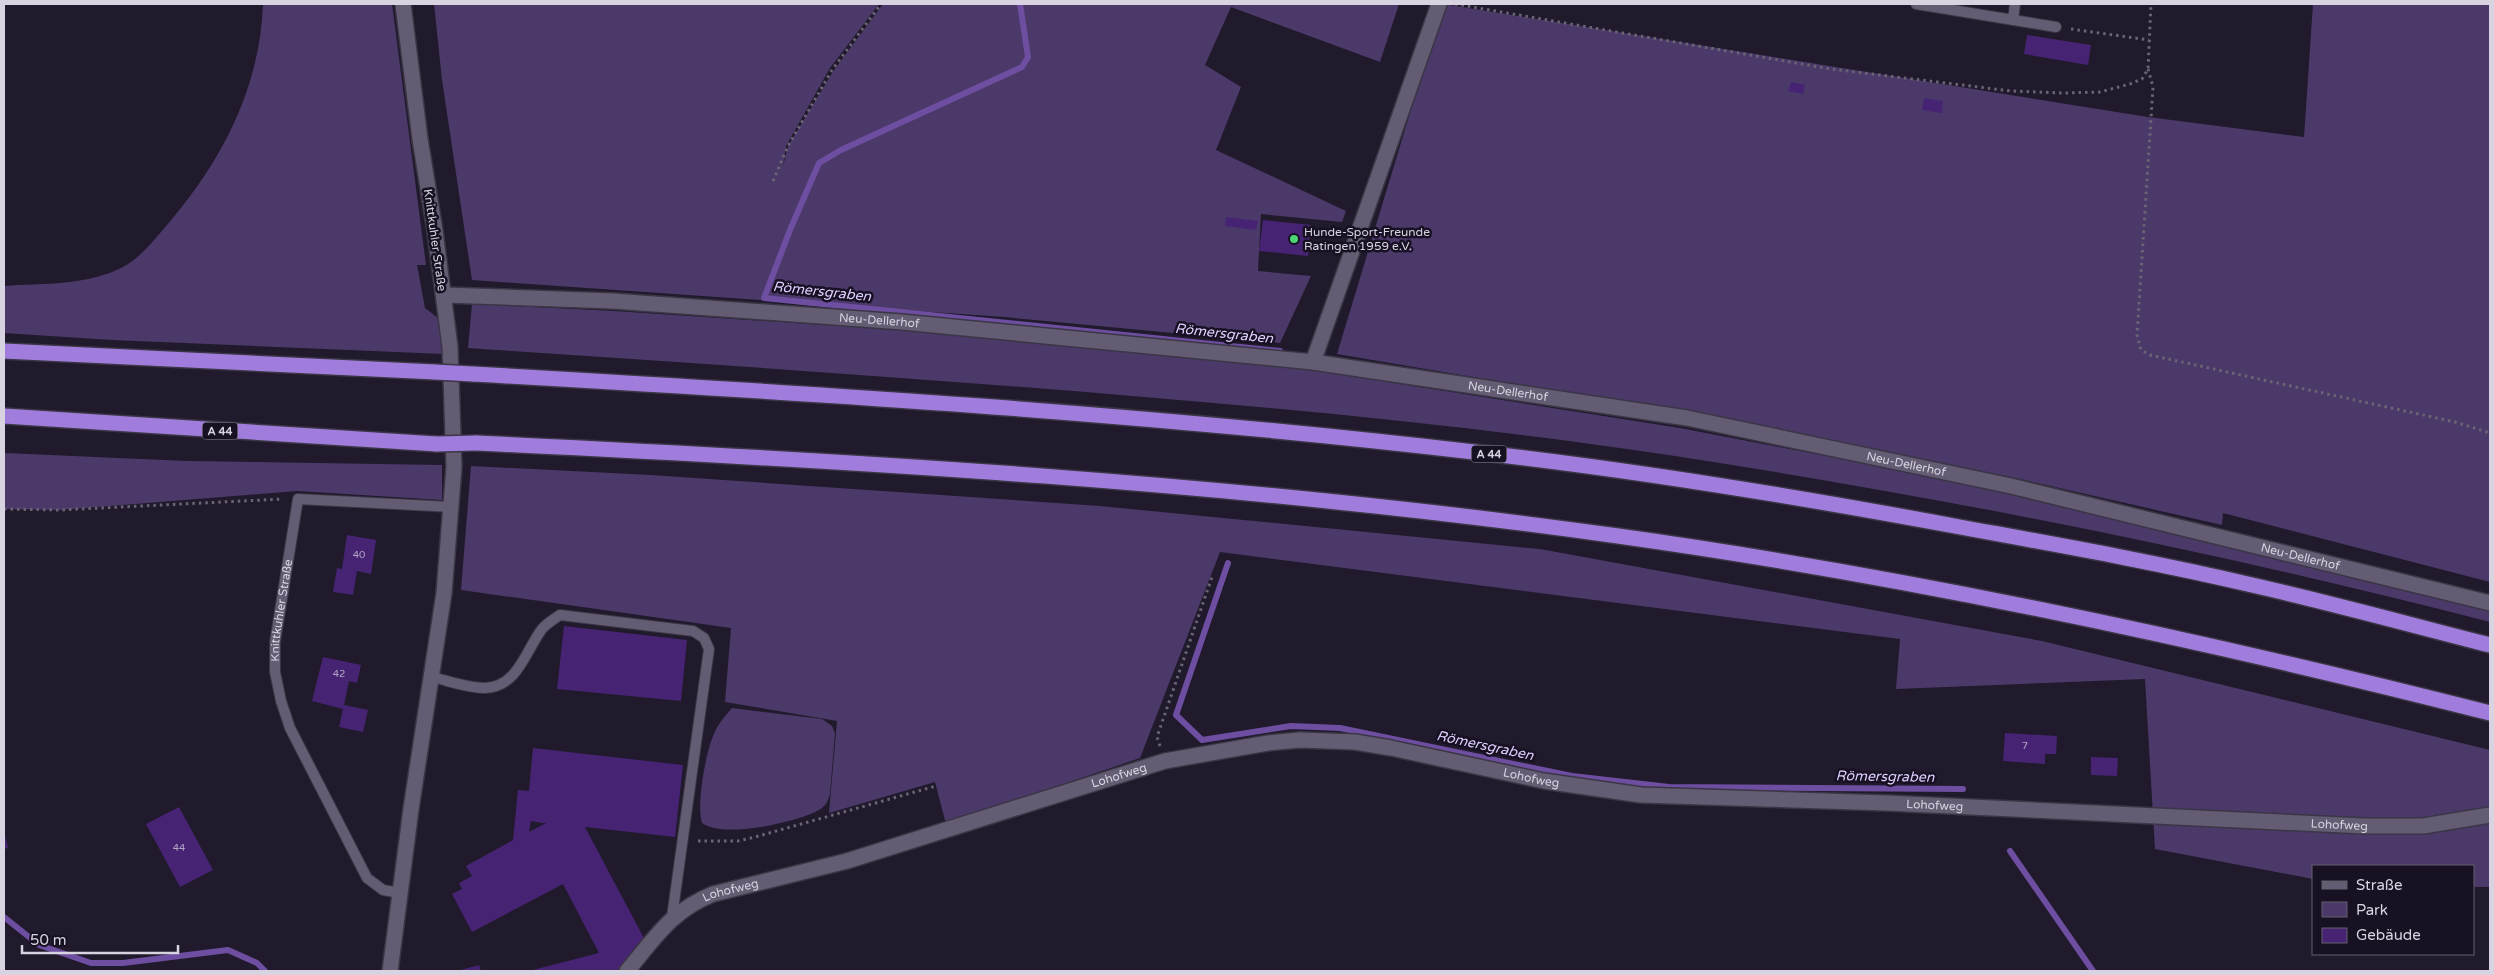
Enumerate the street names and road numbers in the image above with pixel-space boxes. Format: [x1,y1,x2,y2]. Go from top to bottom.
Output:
street label: Knittkuhler Straße [421,188,449,292]
street label: Neu-Dellerhof [838,310,920,331]
street label: Neu-Dellerhof [1467,378,1549,404]
road number: A 44 [202,422,238,440]
road number: A 44 [1472,446,1506,462]
street label: Neu-Dellerhof [1865,449,1948,479]
street label: Neu-Dellerhof [2260,540,2342,573]
street label: Knittkuhler Straße [268,558,295,662]
street label: Lohofweg [1090,760,1148,791]
street label: Lohofweg [1502,765,1560,790]
street label: Lohofweg [1906,797,1964,814]
street label: Lohofweg [2310,816,2368,833]
street label: Lohofweg [700,876,760,905]

